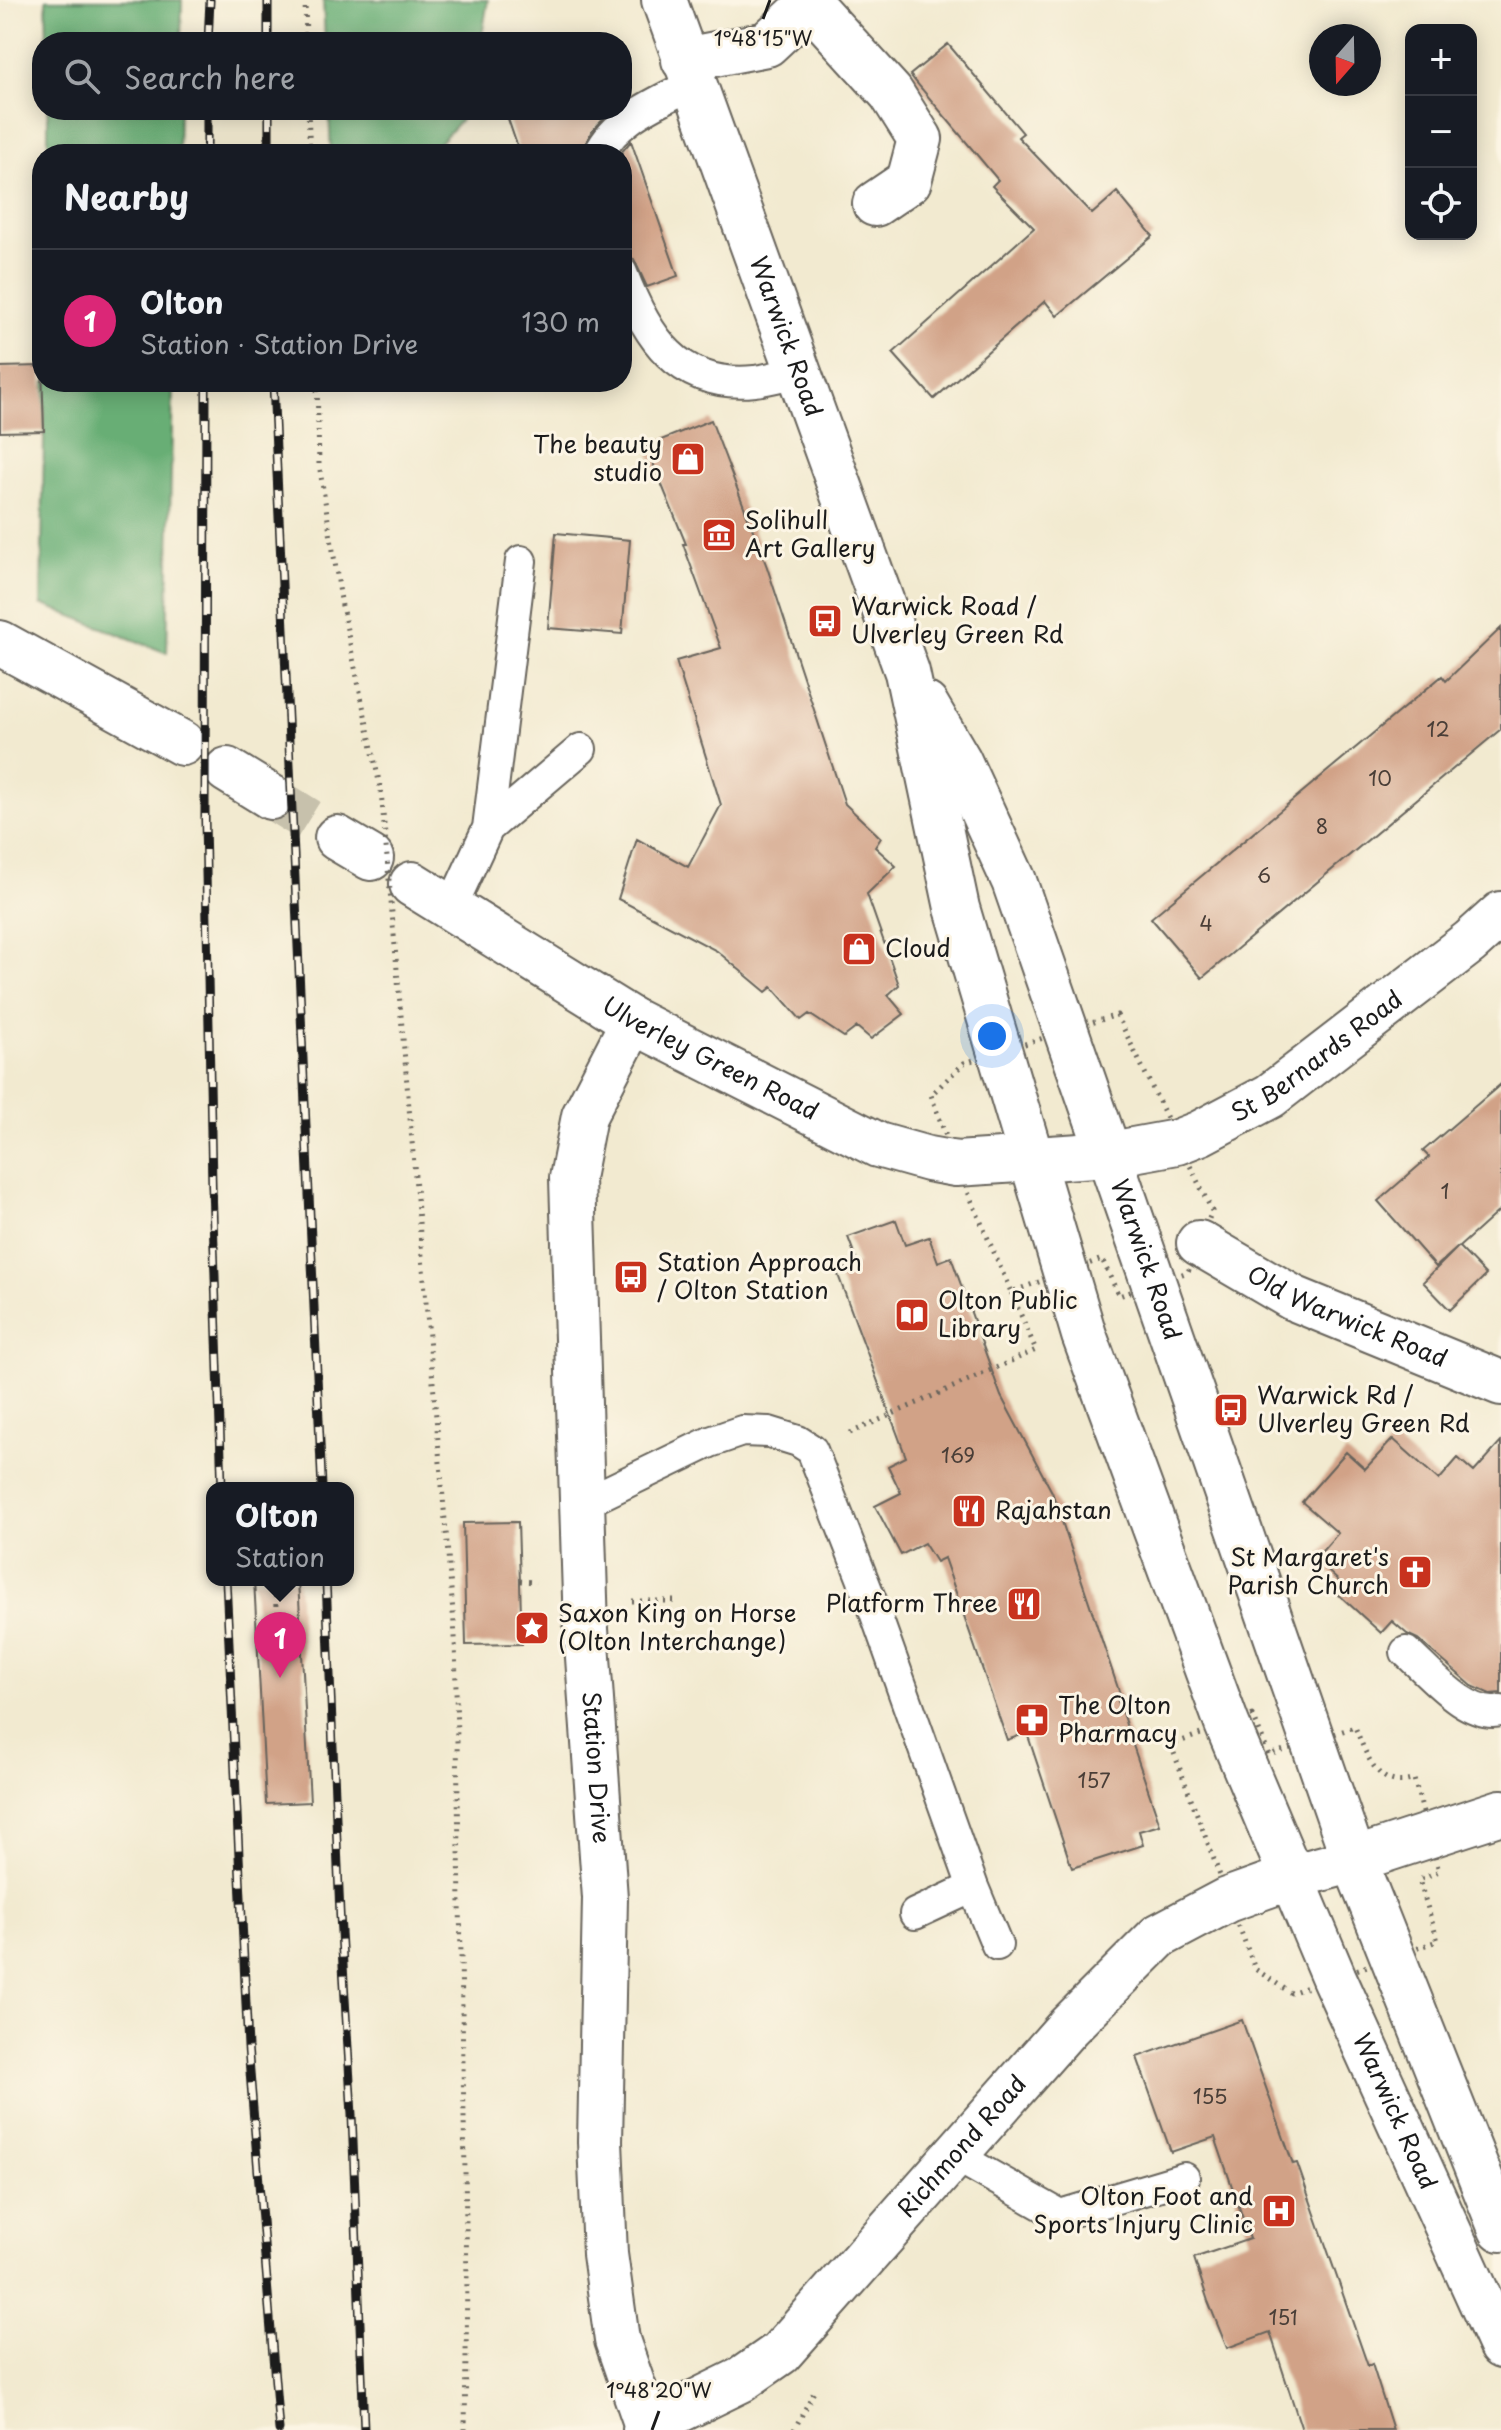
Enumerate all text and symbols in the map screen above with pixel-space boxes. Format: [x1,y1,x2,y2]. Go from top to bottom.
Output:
text: 1°48'15"W [714,23,813,53]
north arrow [1309,24,1381,96]
map controls [1405,24,1477,240]
button: + [1405,24,1477,96]
search box [32,32,632,120]
icon: search [60,54,104,98]
text: Search here [124,54,296,99]
button: − [1405,96,1477,168]
button: locate [1405,168,1477,240]
text: Nearby [64,170,189,222]
street label: Warwick Road [742,251,833,421]
text: Olton [140,279,223,324]
text: 1 [84,302,96,341]
text: 130 m [521,302,600,341]
text: Station · Station Drive [140,324,418,363]
place label: The beauty studio [533,425,662,489]
shop icon: The beauty studio [669,440,707,478]
place label: Solihull Art Gallery [745,501,875,565]
museum icon: Solihull Art Gallery [700,516,738,554]
place label: Warwick Road / Ulverley Green Rd [851,587,1064,651]
bus stop icon: Warwick Road / Ulverley Green Rd [806,602,844,640]
house number: 12 [1426,714,1450,744]
house number: 10 [1368,763,1392,793]
house number: 8 [1316,811,1328,841]
house number: 6 [1257,860,1271,890]
house number: 4 [1199,908,1213,938]
place label: Cloud [885,929,951,965]
shop icon: Cloud [840,930,878,968]
street label: St Bernards Road [1224,980,1409,1130]
street label: Ulverley Green Road [596,986,825,1128]
your location [972,1016,1012,1056]
street label: Warwick Road [1103,1174,1192,1345]
house number: 1 [1441,1176,1449,1206]
place label: Station Approach / Olton Station [657,1243,862,1307]
street label: Old Warwick Road [1241,1255,1453,1375]
bus stop icon: Station Approach / Olton Station [612,1258,650,1296]
place label: Olton Public Library [938,1281,1078,1345]
library icon: Olton Public Library [893,1296,931,1334]
place label: Warwick Rd / Ulverley Green Rd [1257,1376,1470,1440]
bus stop icon: Warwick Rd / Ulverley Green Rd [1212,1391,1250,1429]
house number: 169 [941,1440,975,1470]
popup [206,1482,354,1586]
place label: Rajahstan [995,1491,1112,1527]
text: Olton [235,1492,319,1537]
restaurant icon: Rajahstan [950,1492,988,1530]
text: Station [235,1537,325,1576]
place label: St Margaret's Parish Church [1227,1538,1389,1602]
church icon: St Margaret's Parish Church [1396,1553,1434,1591]
place label: Platform Three [826,1584,998,1620]
restaurant icon: Platform Three [1005,1585,1043,1623]
place label: Saxon King on Horse (Olton Interchange) [558,1594,797,1658]
place icon: Saxon King on Horse (Olton Interchange) [513,1609,551,1647]
pin: 1 [254,1612,306,1678]
place label: The Olton Pharmacy [1058,1686,1177,1750]
street label: Station Drive [574,1690,621,1845]
pharmacy icon: The Olton Pharmacy [1013,1701,1051,1739]
house number: 157 [1078,1765,1110,1795]
street label: Warwick Road [1345,2027,1448,2195]
street label: Richmond Road [888,2066,1034,2225]
house number: 155 [1193,2081,1227,2111]
place label: Olton Foot and Sports Injury Clinic [1033,2177,1253,2241]
hospital icon: Olton Foot and Sports Injury Clinic [1260,2192,1298,2230]
house number: 151 [1269,2302,1297,2332]
text: 1°48'20"W [606,2375,712,2405]

